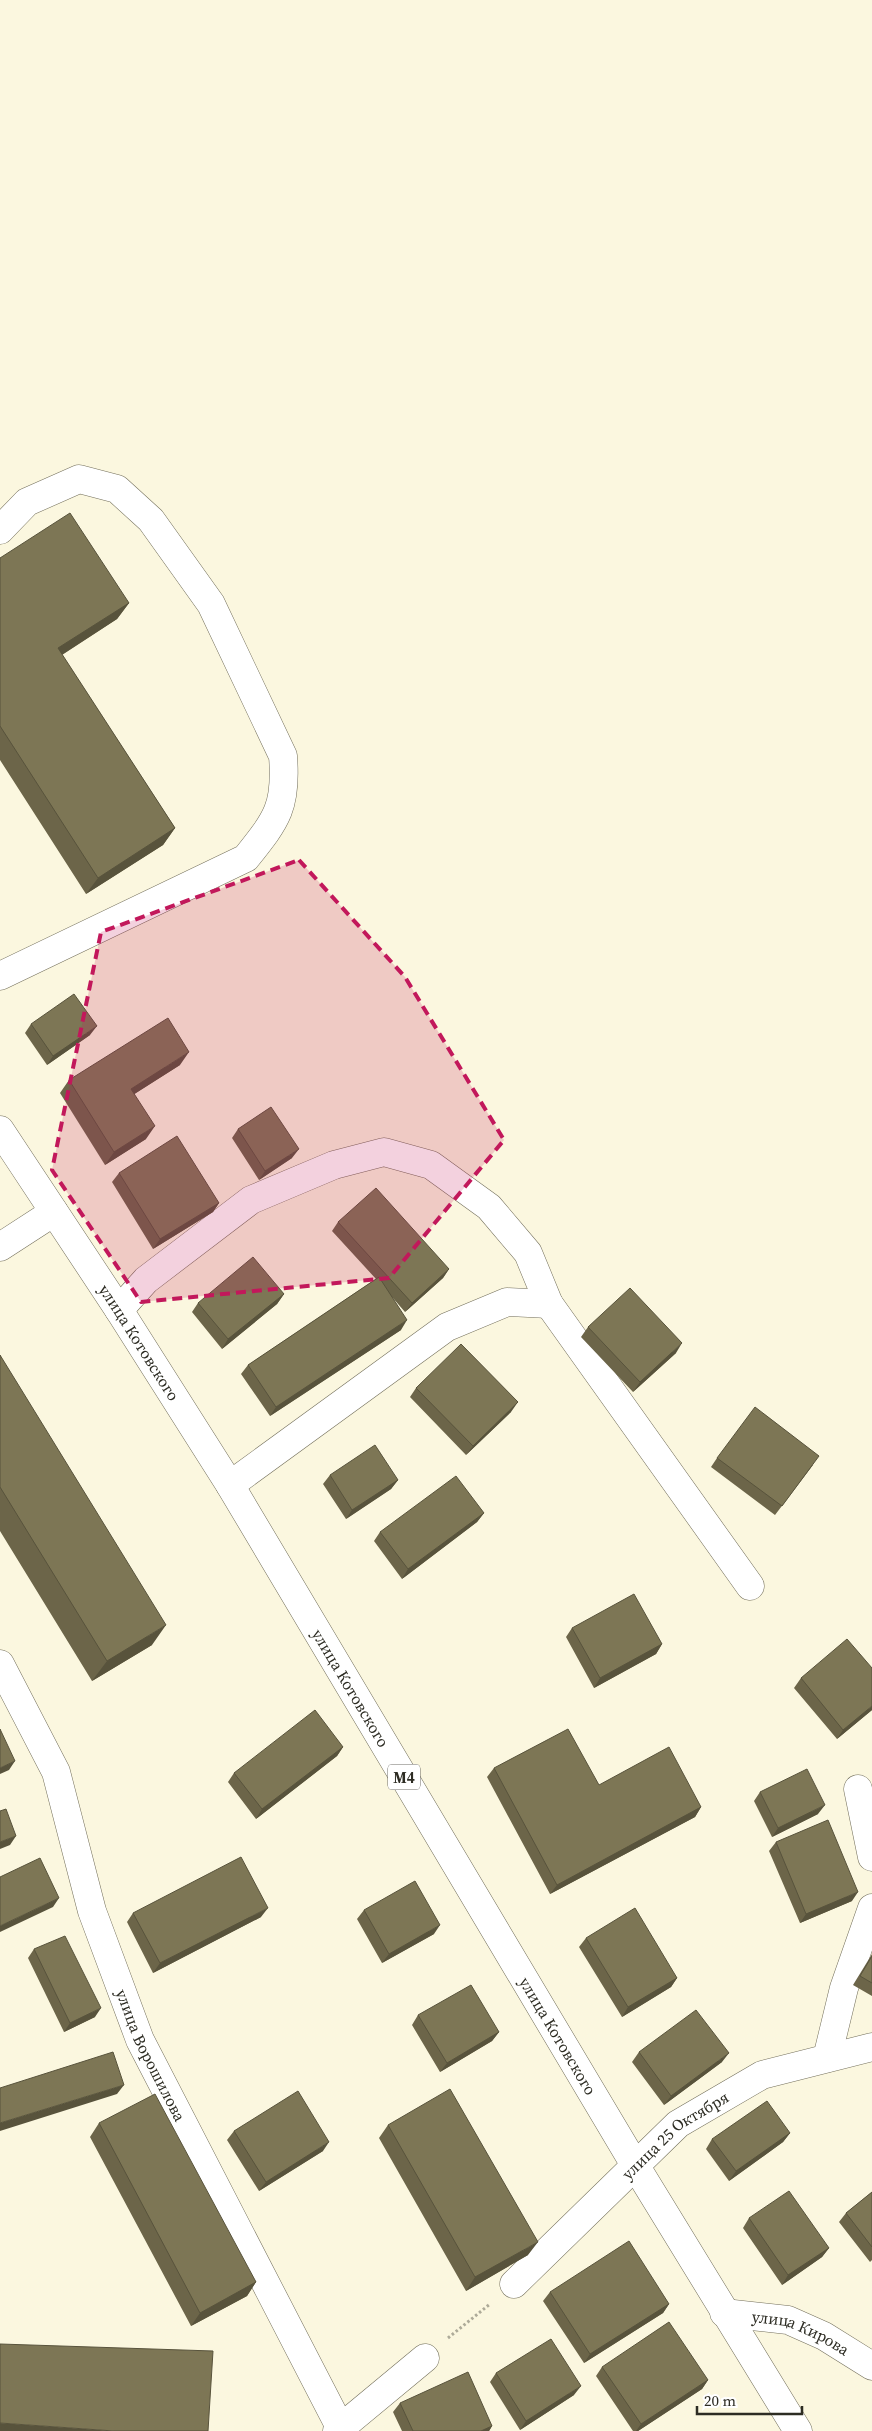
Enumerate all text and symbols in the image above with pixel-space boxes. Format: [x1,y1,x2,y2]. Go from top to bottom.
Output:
street label: улица Котовского [94,1280,185,1405]
street label: улица Котовского [307,1624,395,1751]
road number: M4 [388,1764,420,1790]
street label: улица Котовского [514,1972,602,2099]
street label: улица Ворошилова [111,1986,191,2126]
street label: улица 25 Октября [617,2086,733,2184]
street label: улица Кирова [751,2305,854,2361]
scale bar [697,2384,802,2416]
text: 20 m [704,2390,736,2411]

